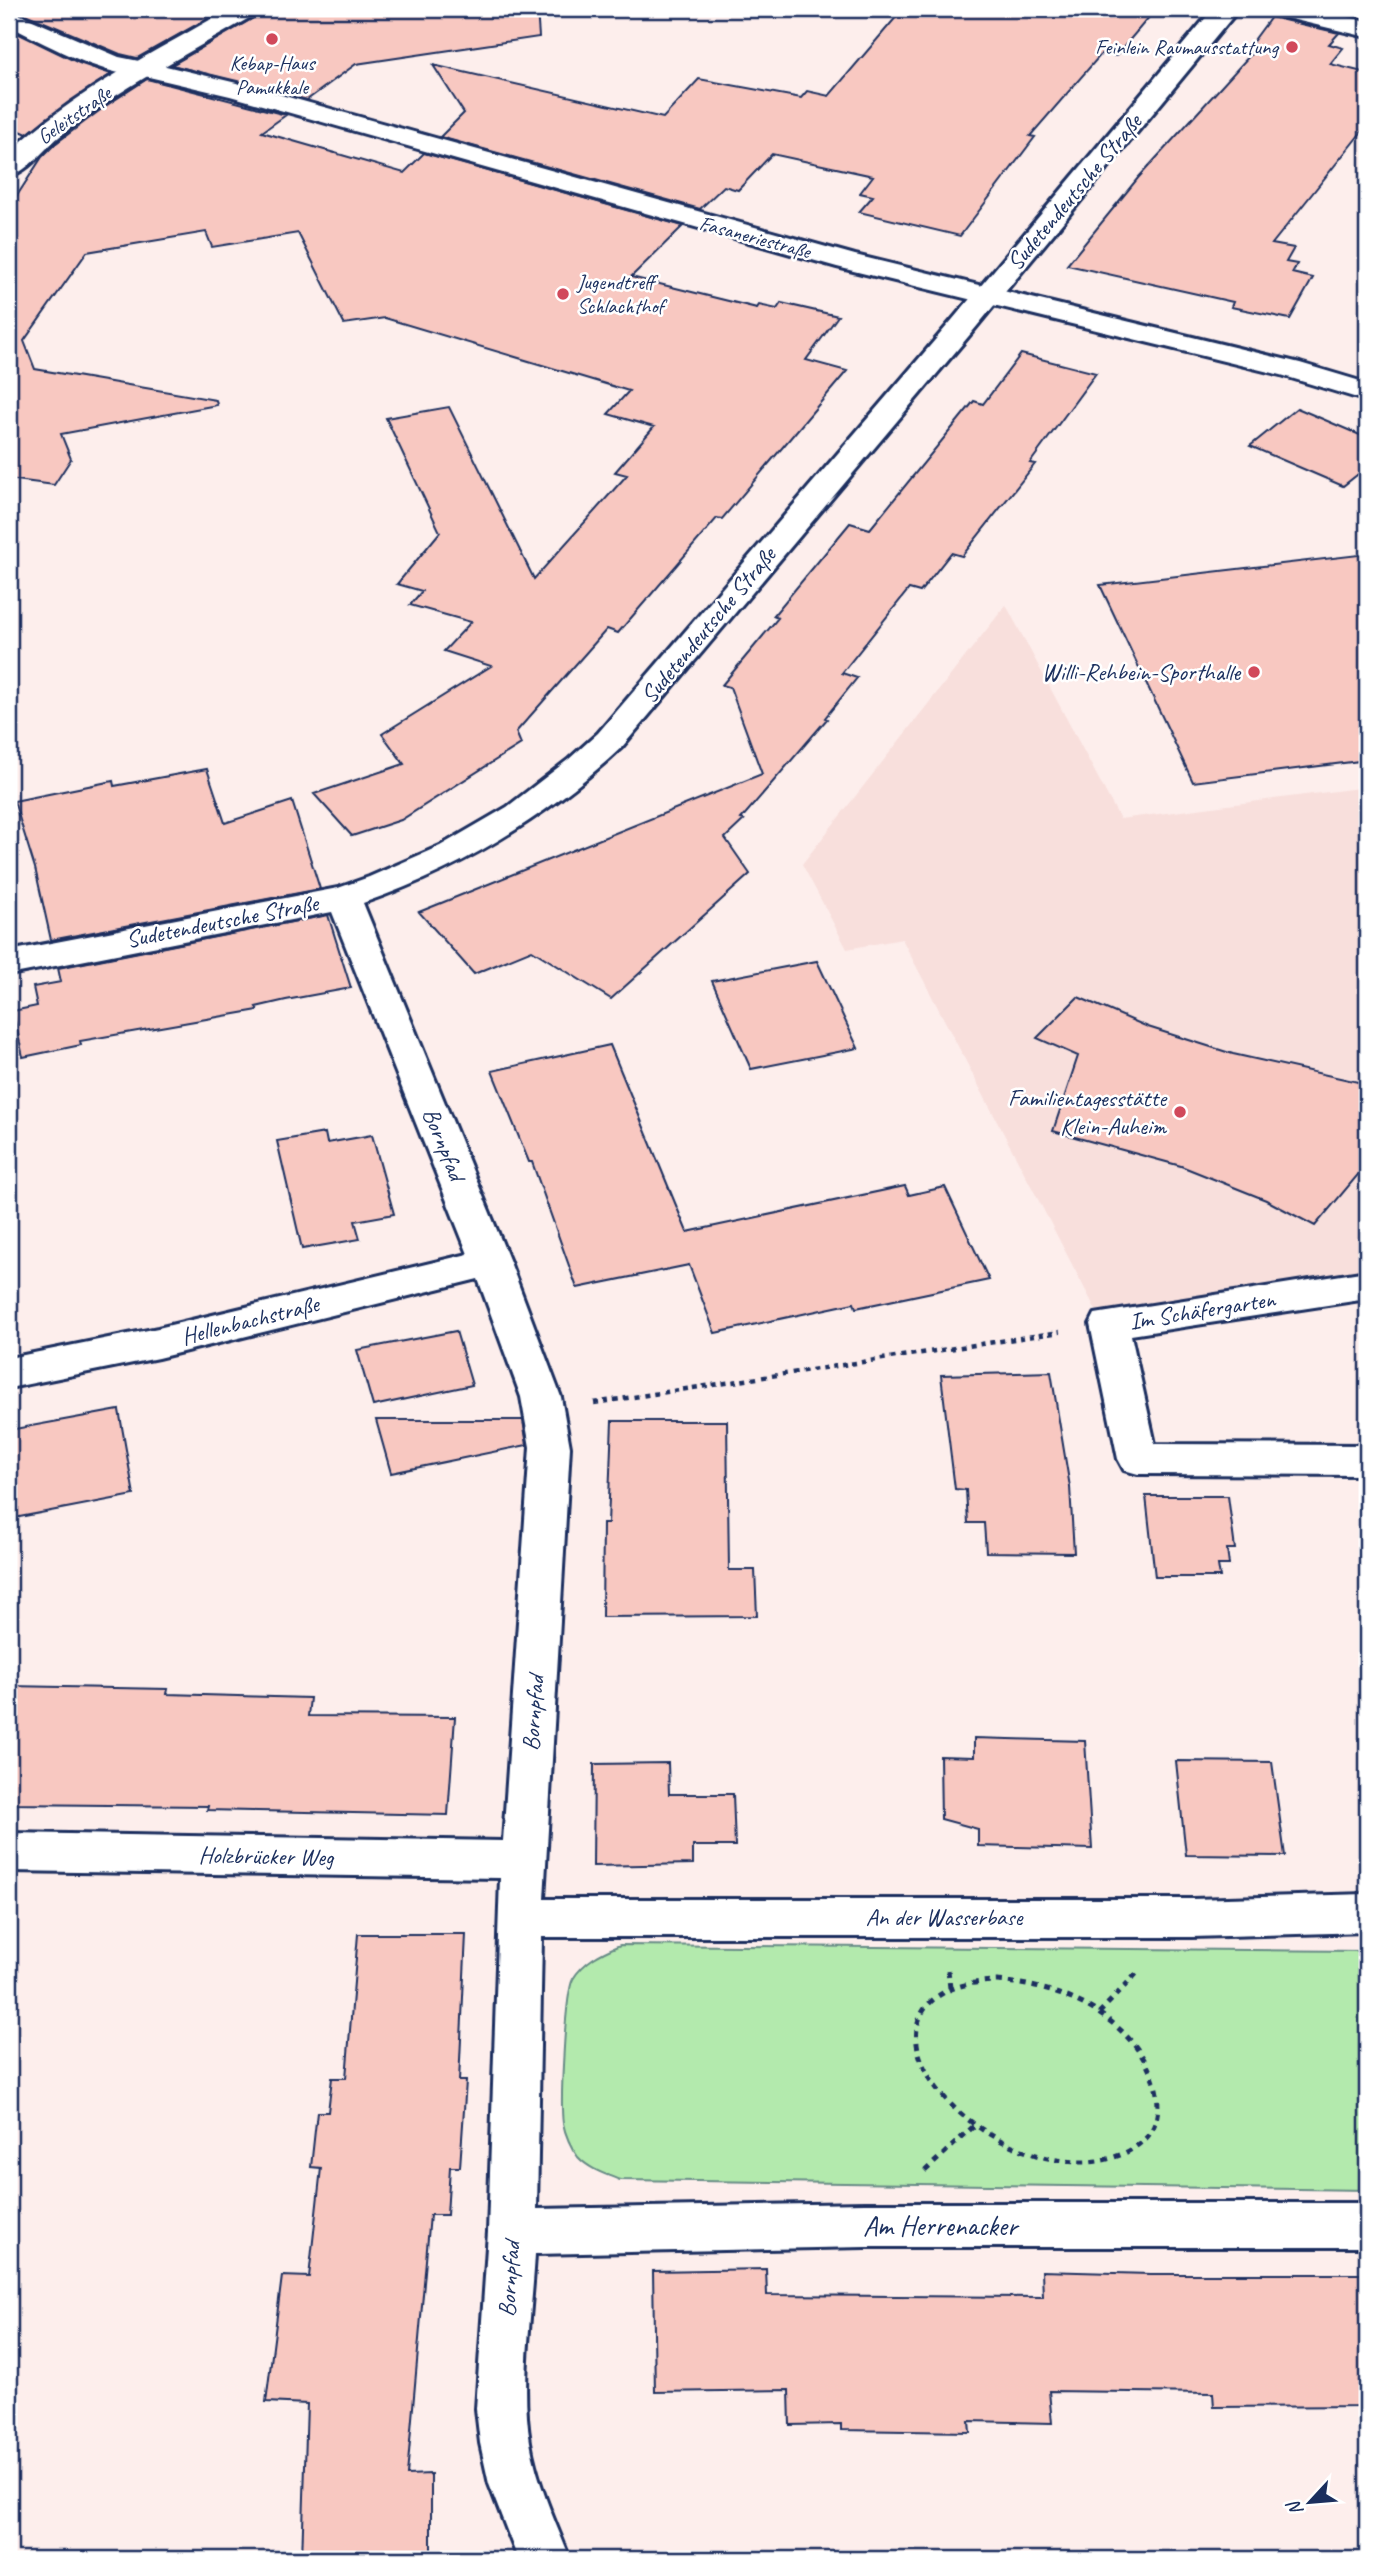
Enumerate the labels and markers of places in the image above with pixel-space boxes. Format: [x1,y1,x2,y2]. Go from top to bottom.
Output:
marker: Kebap-Haus Pamukkale [264,31,280,47]
place label: Feinlein Raumausstattung [1095,34,1280,60]
marker: Feinlein Raumausstattung [1284,39,1300,55]
place label: Kebap-Haus Pamukkale [230,50,316,100]
place label: Jugendtreff Schlachthof [576,269,668,319]
marker: Jugendtreff Schlachthof [555,286,571,302]
place label: Willi-Rehbein-Sporthalle [1042,657,1242,687]
marker: Willi-Rehbein-Sporthalle [1246,664,1262,680]
place label: Familientagesstätte Klein-Auheim [1008,1083,1168,1141]
marker: Familientagesstätte Klein-Auheim [1172,1104,1188,1120]

